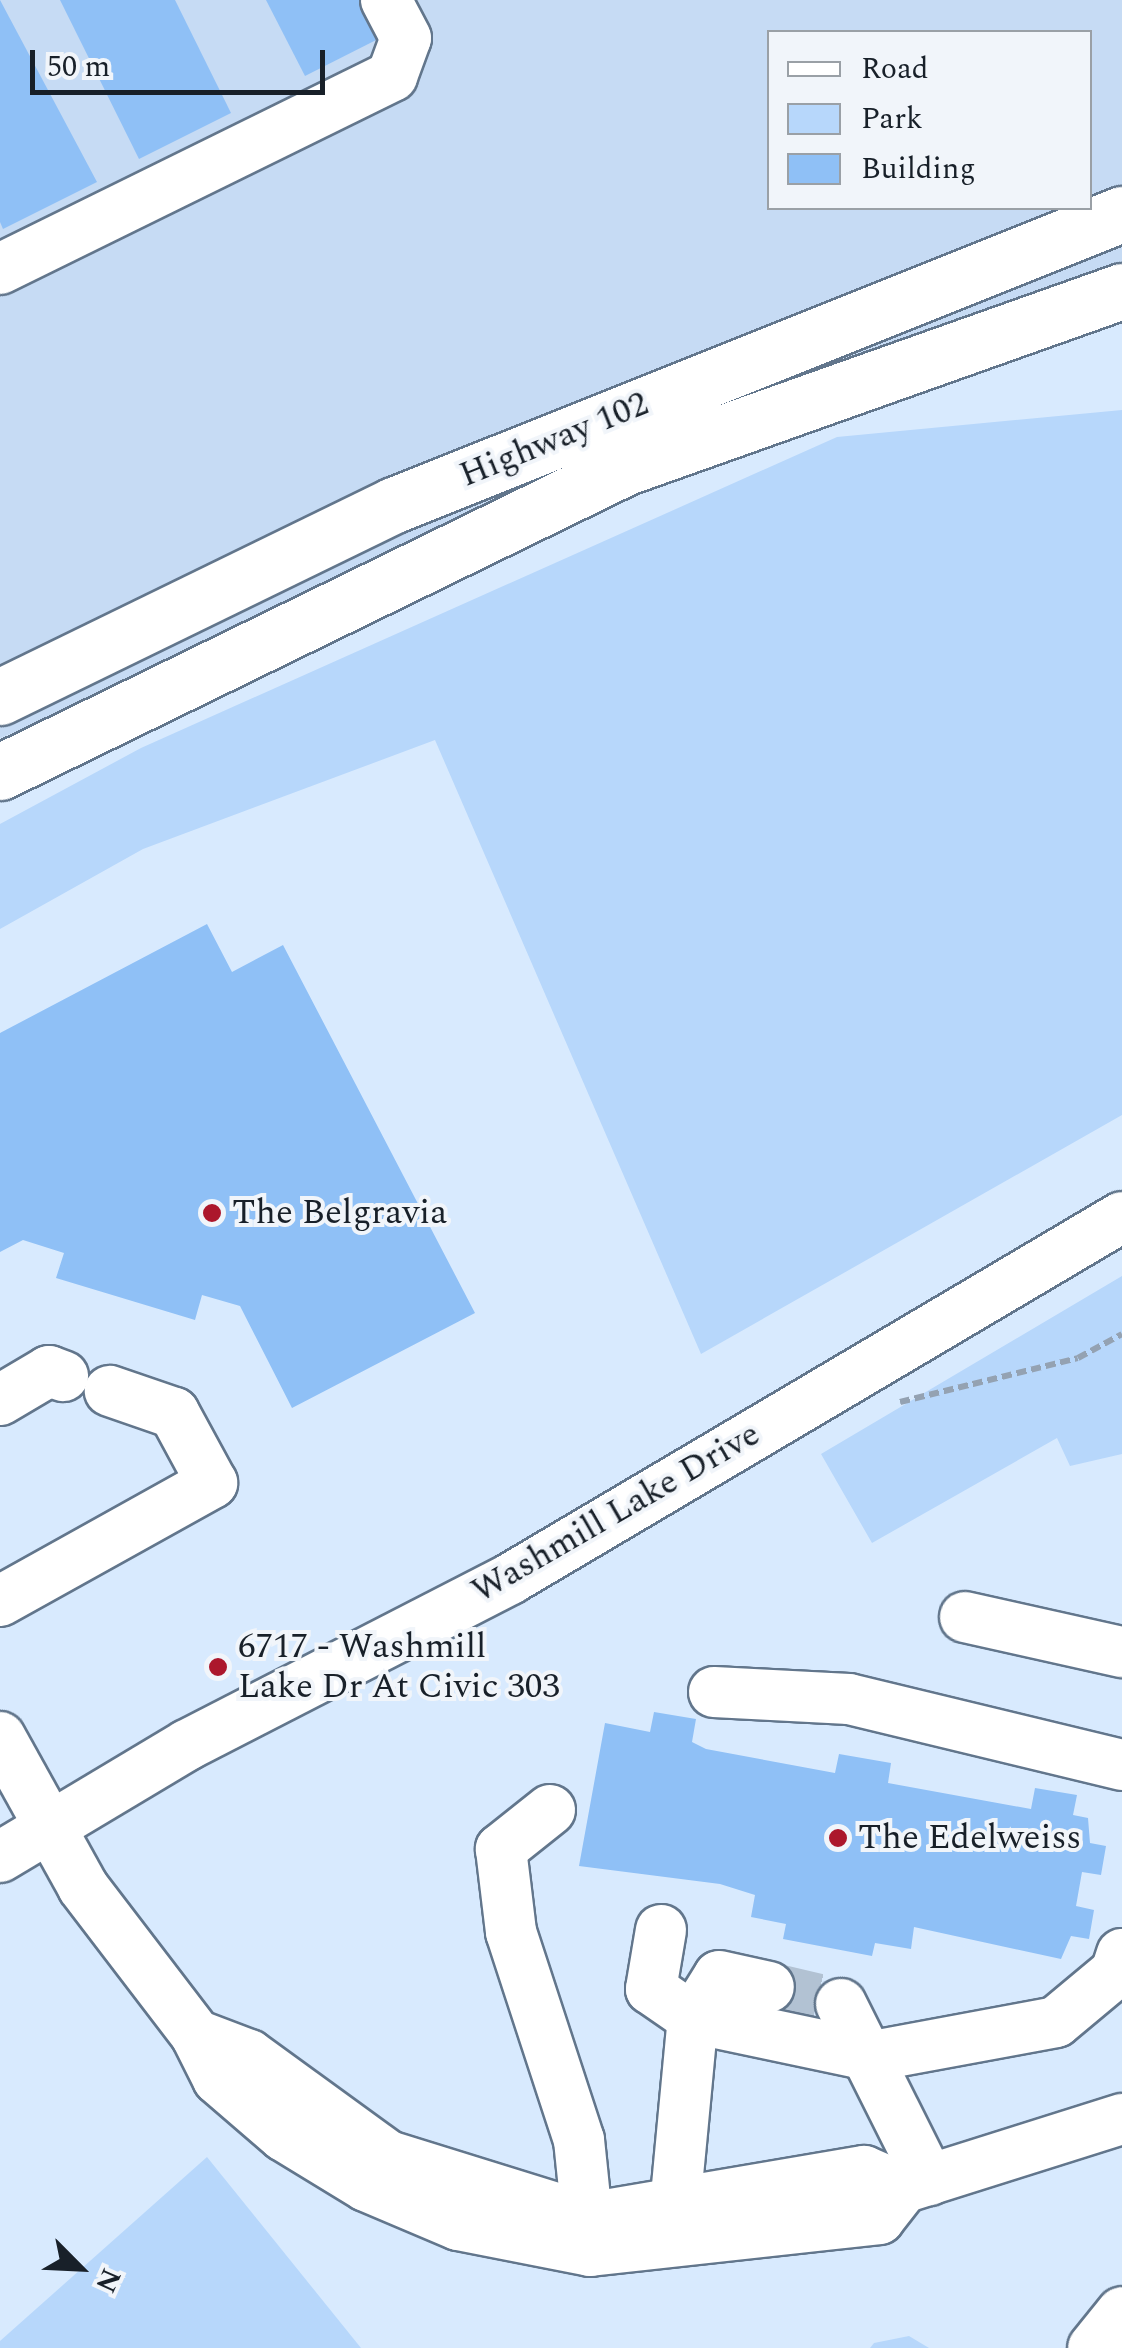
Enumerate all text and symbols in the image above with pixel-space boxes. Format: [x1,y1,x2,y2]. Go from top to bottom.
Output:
scale bar [35,30,330,92]
legend [767,30,1092,210]
text: 50 m [47,44,110,90]
text: Road [861,46,929,92]
text: Park [861,96,923,142]
text: Building [861,146,976,192]
street label: Highway 102 [454,383,654,497]
place label: The Belgravia [232,1192,447,1234]
marker: The Belgravia [201,1202,223,1224]
street label: Washmill Lake Drive [464,1413,768,1613]
place label: 6717 - Washmill Lake Dr At Civic 303 [238,1626,560,1708]
marker: 6717 - Washmill Lake Dr At Civic 303 [207,1656,229,1678]
place label: The Edelweiss [858,1817,1081,1859]
marker: The Edelweiss [827,1827,849,1849]
north arrow [30,2218,130,2318]
text: N [84,2261,132,2300]

